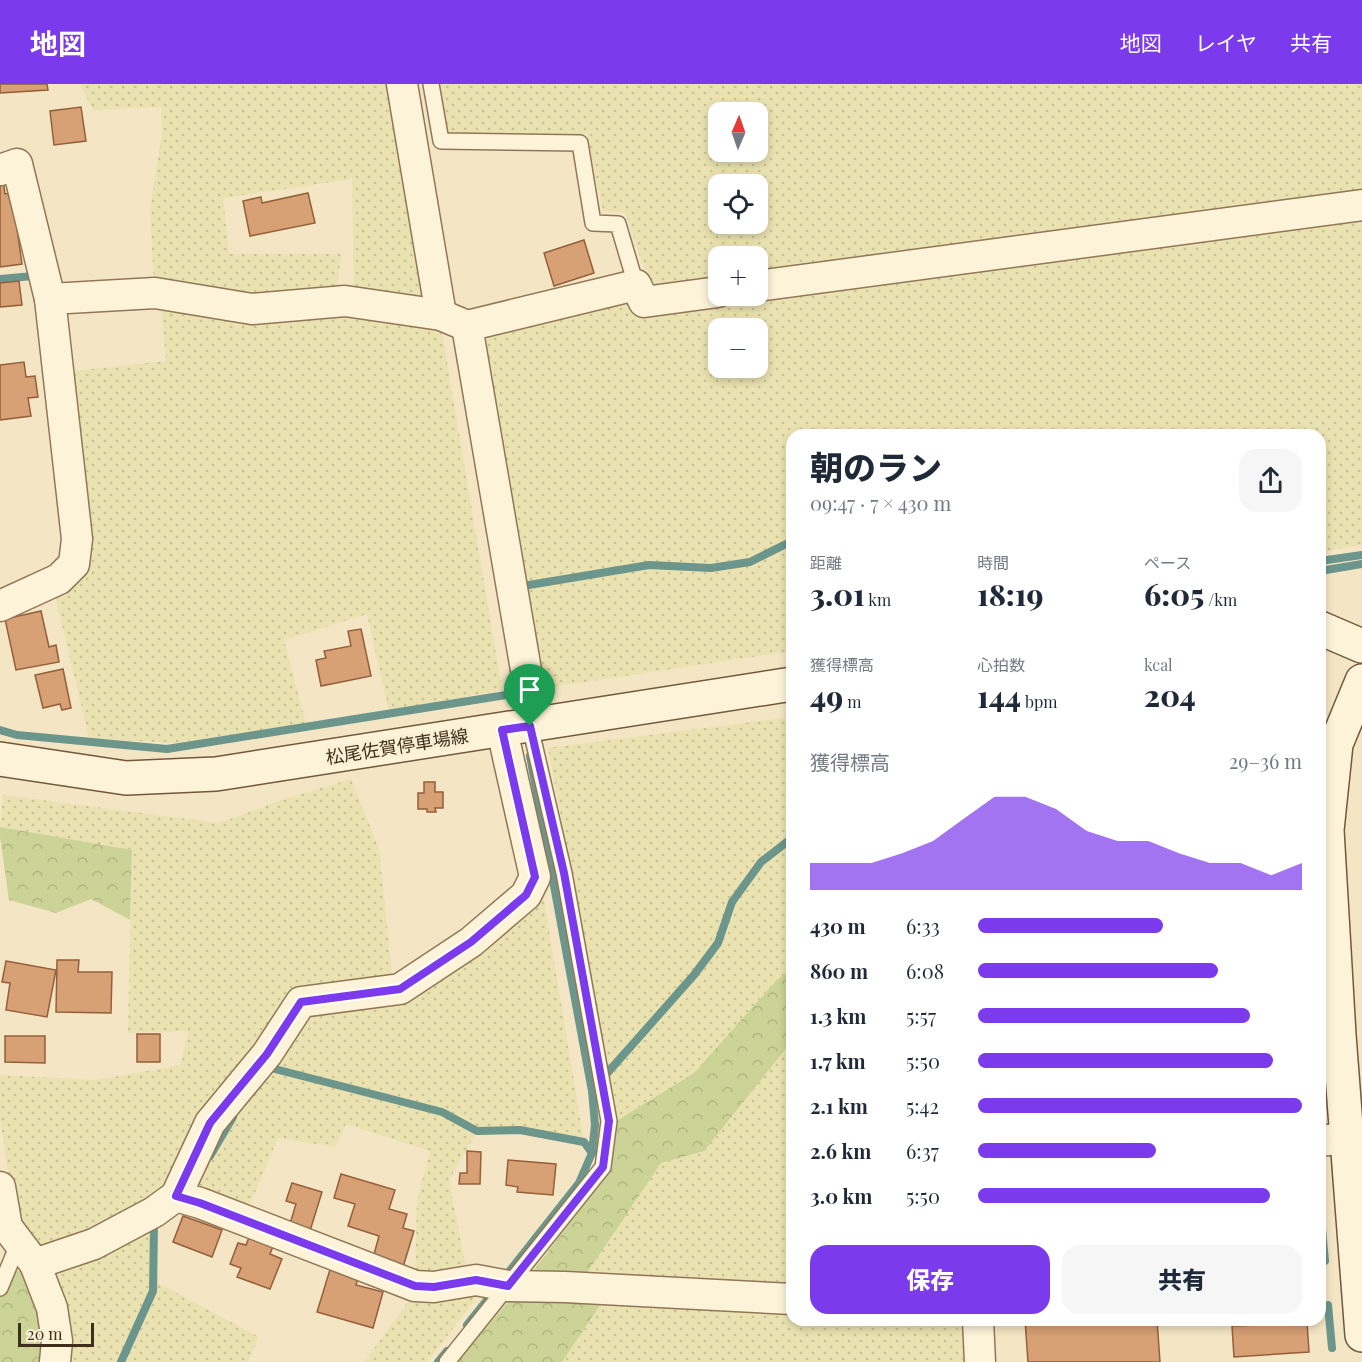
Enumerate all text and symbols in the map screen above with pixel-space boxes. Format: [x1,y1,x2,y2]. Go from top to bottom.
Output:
text: 地図 [30,24,86,61]
text: 地図 [1120,28,1162,56]
text: レイヤ [1195,28,1257,56]
text: 共有 [1290,28,1332,56]
north arrow [708,102,768,162]
map controls [708,102,768,378]
button: locate [708,174,768,234]
button: + [708,246,768,306]
button: − [708,318,768,378]
text: 朝のラン [810,444,942,488]
button: share [1239,449,1302,512]
text: 09:47 · 7 × 430 m [810,489,951,516]
text: 距離 [810,552,842,573]
text: 時間 [977,552,1009,573]
text: ペース [1144,552,1191,573]
text: 3.01 [810,574,865,614]
text: 18:19 [977,574,1043,614]
text: 6:05 [1144,574,1204,614]
text: km [865,589,891,610]
text: /km [1204,589,1237,610]
text: 獲得標高 [810,654,874,675]
text: 心拍数 [977,654,1025,675]
text: kcal [1144,654,1173,675]
pin [504,664,555,726]
icon: arrive [513,673,546,706]
text: 204 [1144,675,1196,715]
text: 49 [810,676,843,716]
text: 144 [977,676,1021,716]
text: m [843,691,861,712]
text: bpm [1021,691,1057,712]
street label: 松尾佐賀停車場線 [324,723,470,769]
text: 29–36 m [1229,747,1302,774]
text: 獲得標高 [810,748,890,775]
text: 430 m [810,912,866,939]
text: 6:33 [906,912,940,939]
text: 860 m [810,957,868,984]
text: 6:08 [906,957,944,984]
text: 1.3 km [810,1002,866,1029]
text: 5:57 [906,1002,936,1029]
text: 1.7 km [810,1047,866,1074]
text: 5:50 [906,1047,940,1074]
text: 2.1 km [810,1092,868,1119]
text: 5:42 [906,1092,939,1119]
text: 2.6 km [810,1137,871,1164]
text: 6:37 [906,1137,939,1164]
text: 3.0 km [810,1182,872,1209]
text: 5:50 [906,1182,940,1209]
button: 保存 [810,1245,1050,1314]
button: 共有 [1062,1245,1302,1314]
scale bar [18,1320,94,1348]
text: 20 m [27,1323,62,1344]

